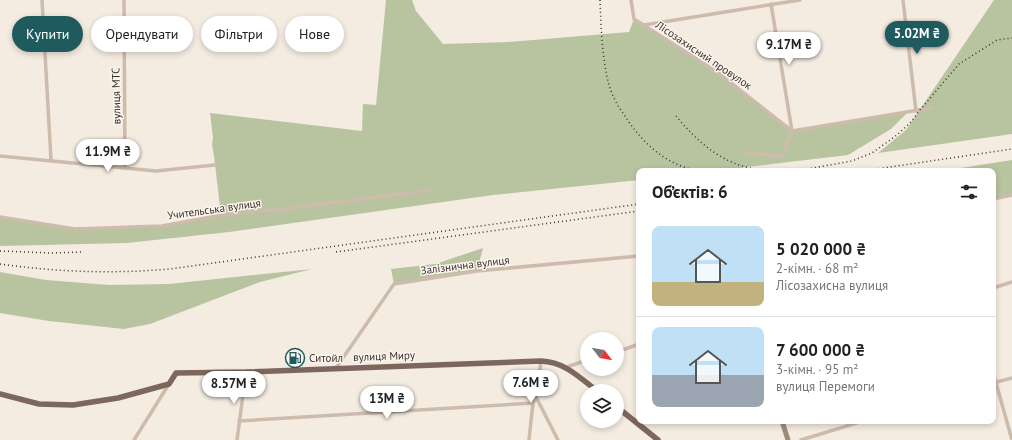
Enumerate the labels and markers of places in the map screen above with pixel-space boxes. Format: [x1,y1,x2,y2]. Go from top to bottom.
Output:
pin: 5.02M ₴ [880,21,954,55]
pin: 9.17M ₴ [752,32,826,66]
pin: 11.9M ₴ [71,139,145,173]
fuel station icon: Ситойл [284,347,306,369]
place label: Ситойл [309,351,343,365]
pin: 7.6M ₴ [498,370,564,404]
pin: 8.57M ₴ [197,371,271,405]
pin: 13M ₴ [359,386,415,420]

